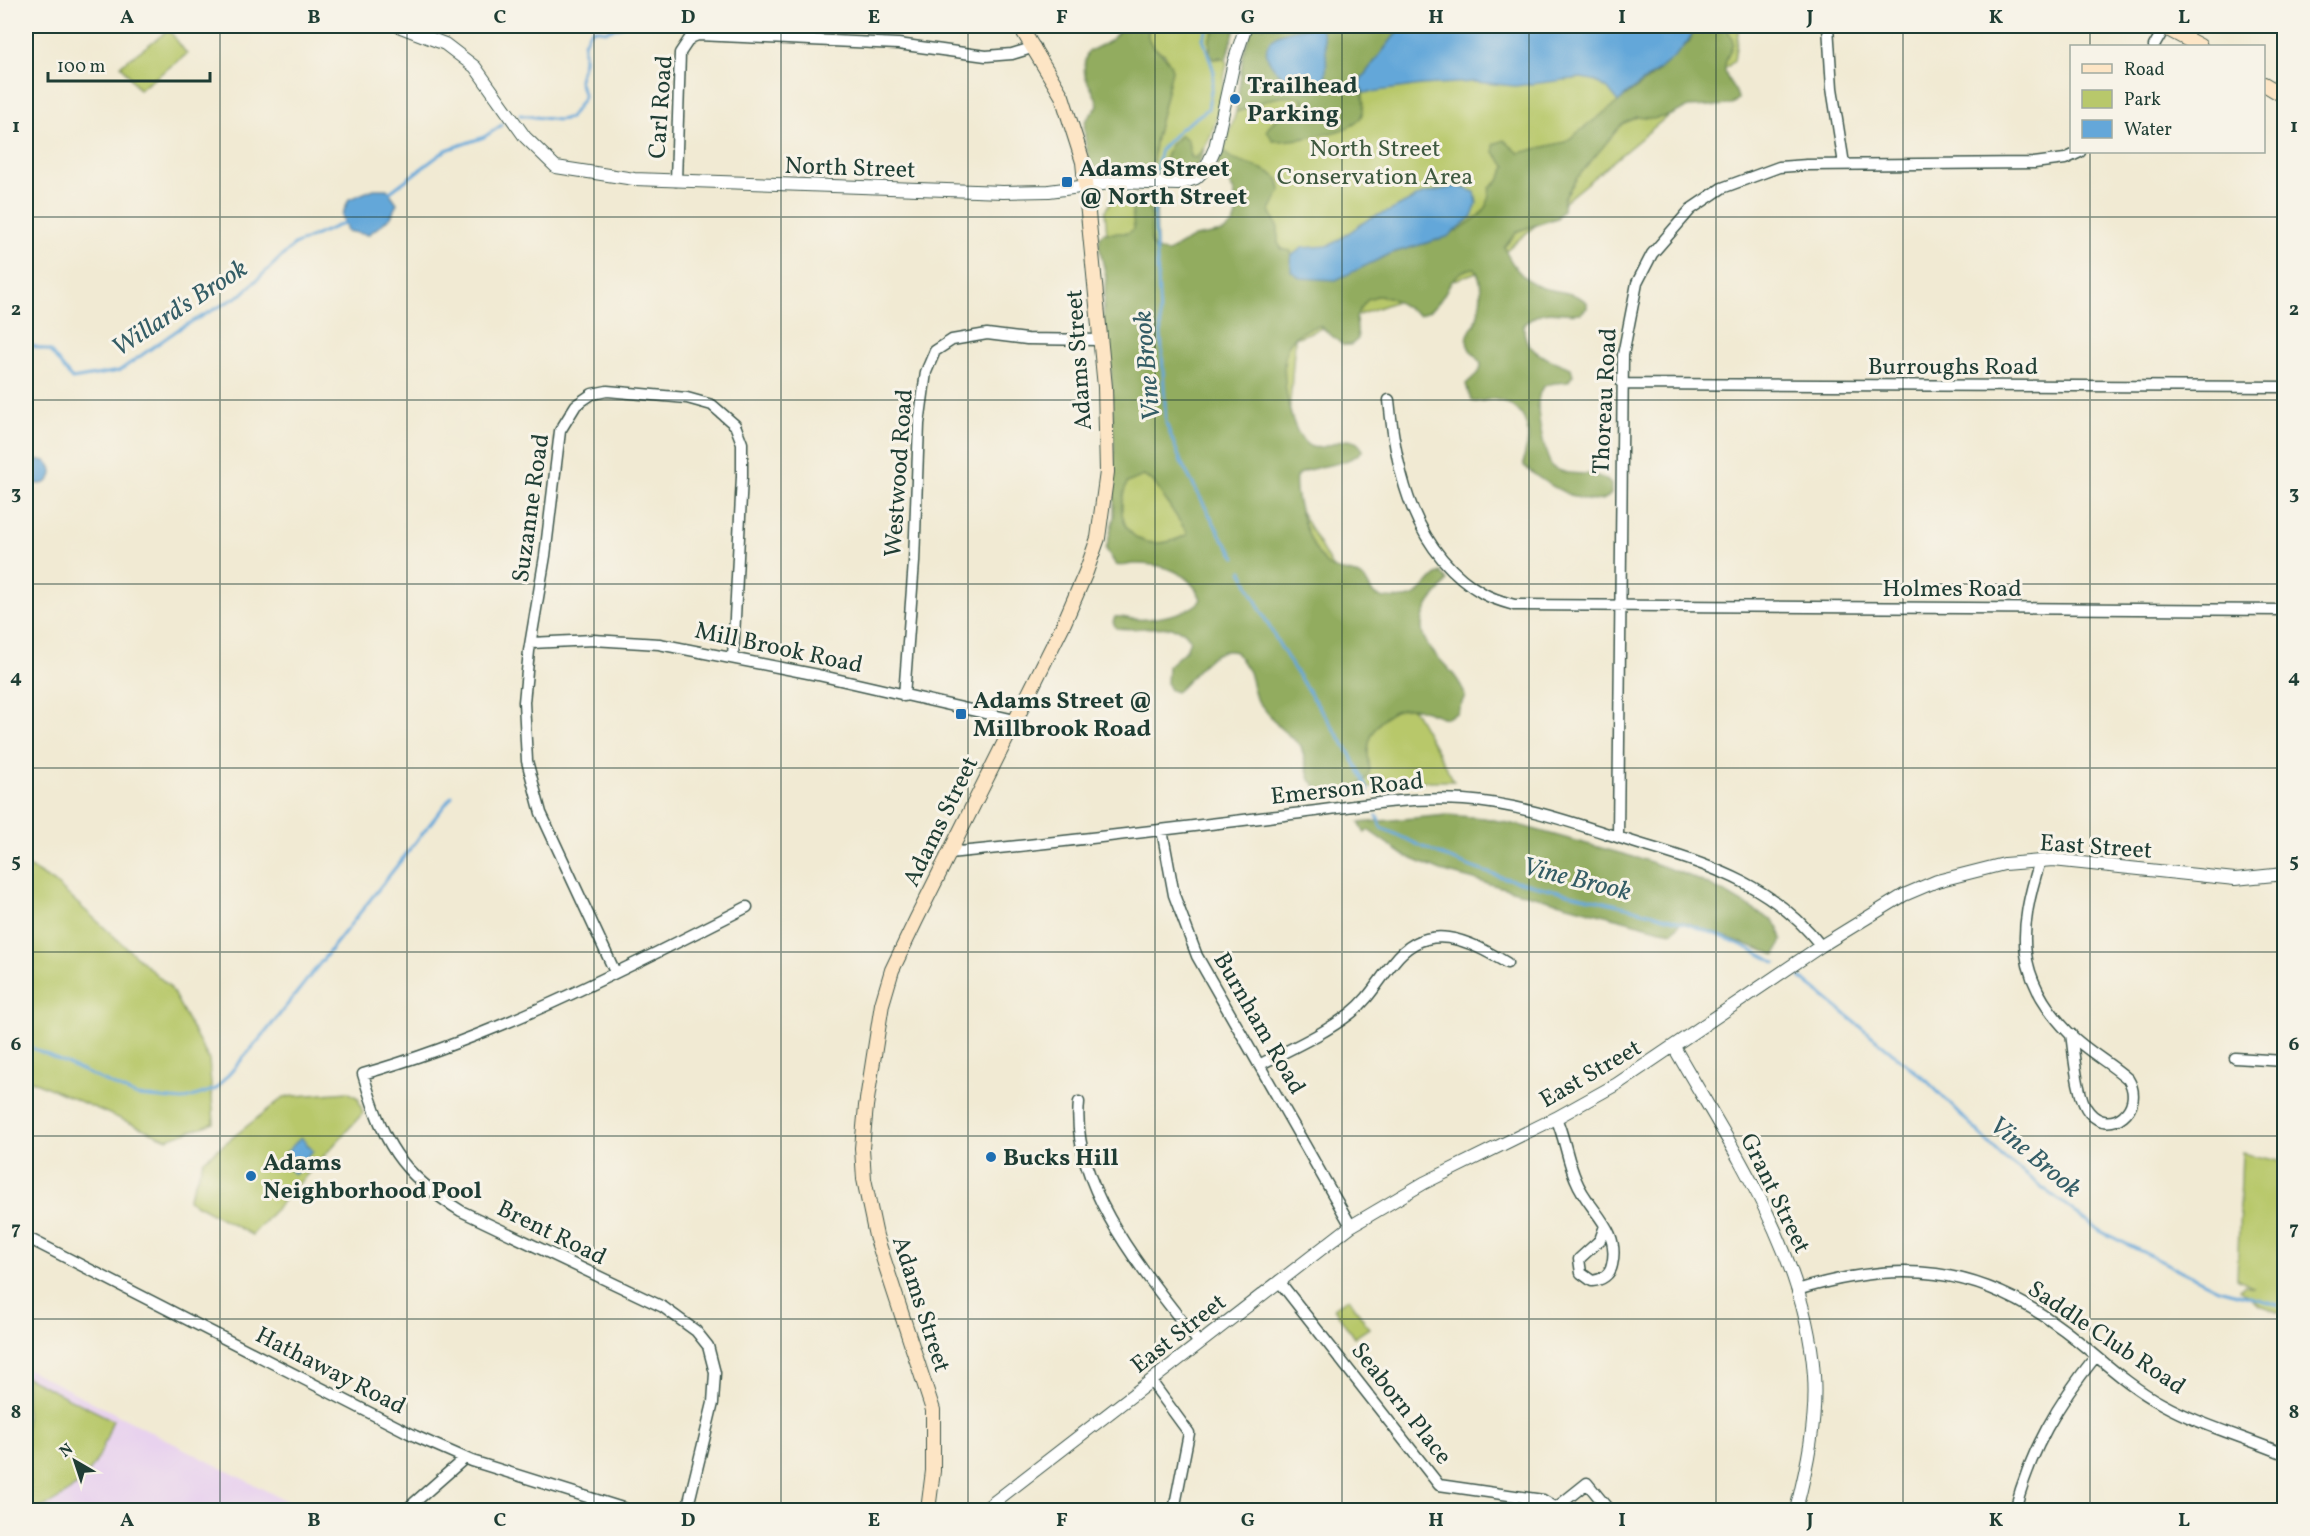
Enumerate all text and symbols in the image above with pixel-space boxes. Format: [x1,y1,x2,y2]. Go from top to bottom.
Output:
text: A [120,4,134,32]
text: B [307,4,321,32]
text: C [494,4,507,32]
text: D [681,4,695,32]
text: E [868,4,880,32]
text: F [1056,4,1068,32]
text: G [1241,4,1255,32]
text: H [1428,4,1444,32]
text: I [1618,4,1626,32]
text: J [1805,4,1814,32]
text: K [1989,4,2004,32]
text: L [2178,4,2190,32]
scale bar [48,45,210,83]
legend [2070,45,2265,153]
street label: Carl Road [641,54,683,160]
text: 100 m [57,55,106,80]
text: Road [2124,58,2165,83]
place label: Trailhead Parking [1247,70,1358,132]
text: Park [2124,88,2161,113]
marker: Trailhead Parking [1228,92,1242,106]
text: 1 [12,113,20,141]
text: 1 [2290,113,2298,141]
text: Water [2124,118,2172,143]
park label: North Street Conservation Area [1277,133,1473,195]
street label: North Street [784,150,916,188]
place label: Adams Street @ North Street [1079,153,1247,215]
marker: Adams Street @ North Street [1060,175,1074,189]
water label: Willard's Brook [105,251,255,366]
street label: Adams Street [1058,288,1102,431]
text: 2 [11,296,21,324]
text: 2 [2289,296,2299,324]
water label: Vine Brook [1125,309,1171,423]
street label: Thoreau Road [1585,327,1627,475]
street label: Burroughs Road [1868,351,2038,385]
street label: Westwood Road [877,388,923,558]
street label: Suzanne Road [505,432,559,585]
text: 3 [11,480,21,508]
text: 3 [2289,480,2299,508]
street label: Holmes Road [1882,573,2022,607]
street label: Mill Brook Road [691,615,866,683]
text: 4 [10,664,22,692]
text: 4 [2288,664,2300,692]
place label: Adams Street @ Millbrook Road [973,685,1152,747]
marker: Adams Street @ Millbrook Road [954,707,968,721]
street label: Adams Street [896,751,988,893]
street label: Emerson Road [1269,765,1425,815]
street label: East Street [2038,827,2153,869]
text: 5 [11,848,21,876]
text: 5 [2289,848,2299,876]
water label: Vine Brook [1518,849,1635,911]
street label: Burnham Road [1204,946,1313,1102]
text: 6 [11,1031,22,1059]
text: 6 [2289,1031,2300,1059]
street label: East Street [1534,1032,1648,1118]
water label: Vine Brook [1981,1108,2089,1207]
street label: Grant Street [1730,1128,1818,1260]
place label: Bucks Hill [1003,1142,1119,1176]
place label: Adams Neighborhood Pool [263,1147,482,1209]
marker: Bucks Hill [984,1150,998,1164]
marker: Adams Neighborhood Pool [244,1169,258,1183]
street label: Brent Road [491,1193,612,1275]
text: 7 [11,1215,21,1243]
text: 7 [2289,1215,2299,1243]
street label: Adams Street [882,1232,958,1377]
street label: Saddle Club Road [2020,1273,2192,1404]
street label: East Street [1124,1286,1234,1383]
street label: Hathaway Road [249,1319,411,1424]
street label: Seaborn Place [1342,1336,1459,1473]
text: 8 [11,1399,21,1427]
text: 8 [2289,1399,2299,1427]
north arrow [45,1431,105,1491]
text: N [55,1438,79,1463]
text: A [120,1507,134,1535]
text: B [307,1507,321,1535]
text: C [494,1507,507,1535]
text: D [681,1507,695,1535]
text: E [868,1507,880,1535]
text: F [1056,1507,1068,1535]
text: G [1241,1507,1255,1535]
text: H [1428,1507,1444,1535]
text: I [1618,1507,1626,1535]
text: J [1805,1507,1814,1535]
text: K [1989,1507,2004,1535]
text: L [2178,1507,2190,1535]

